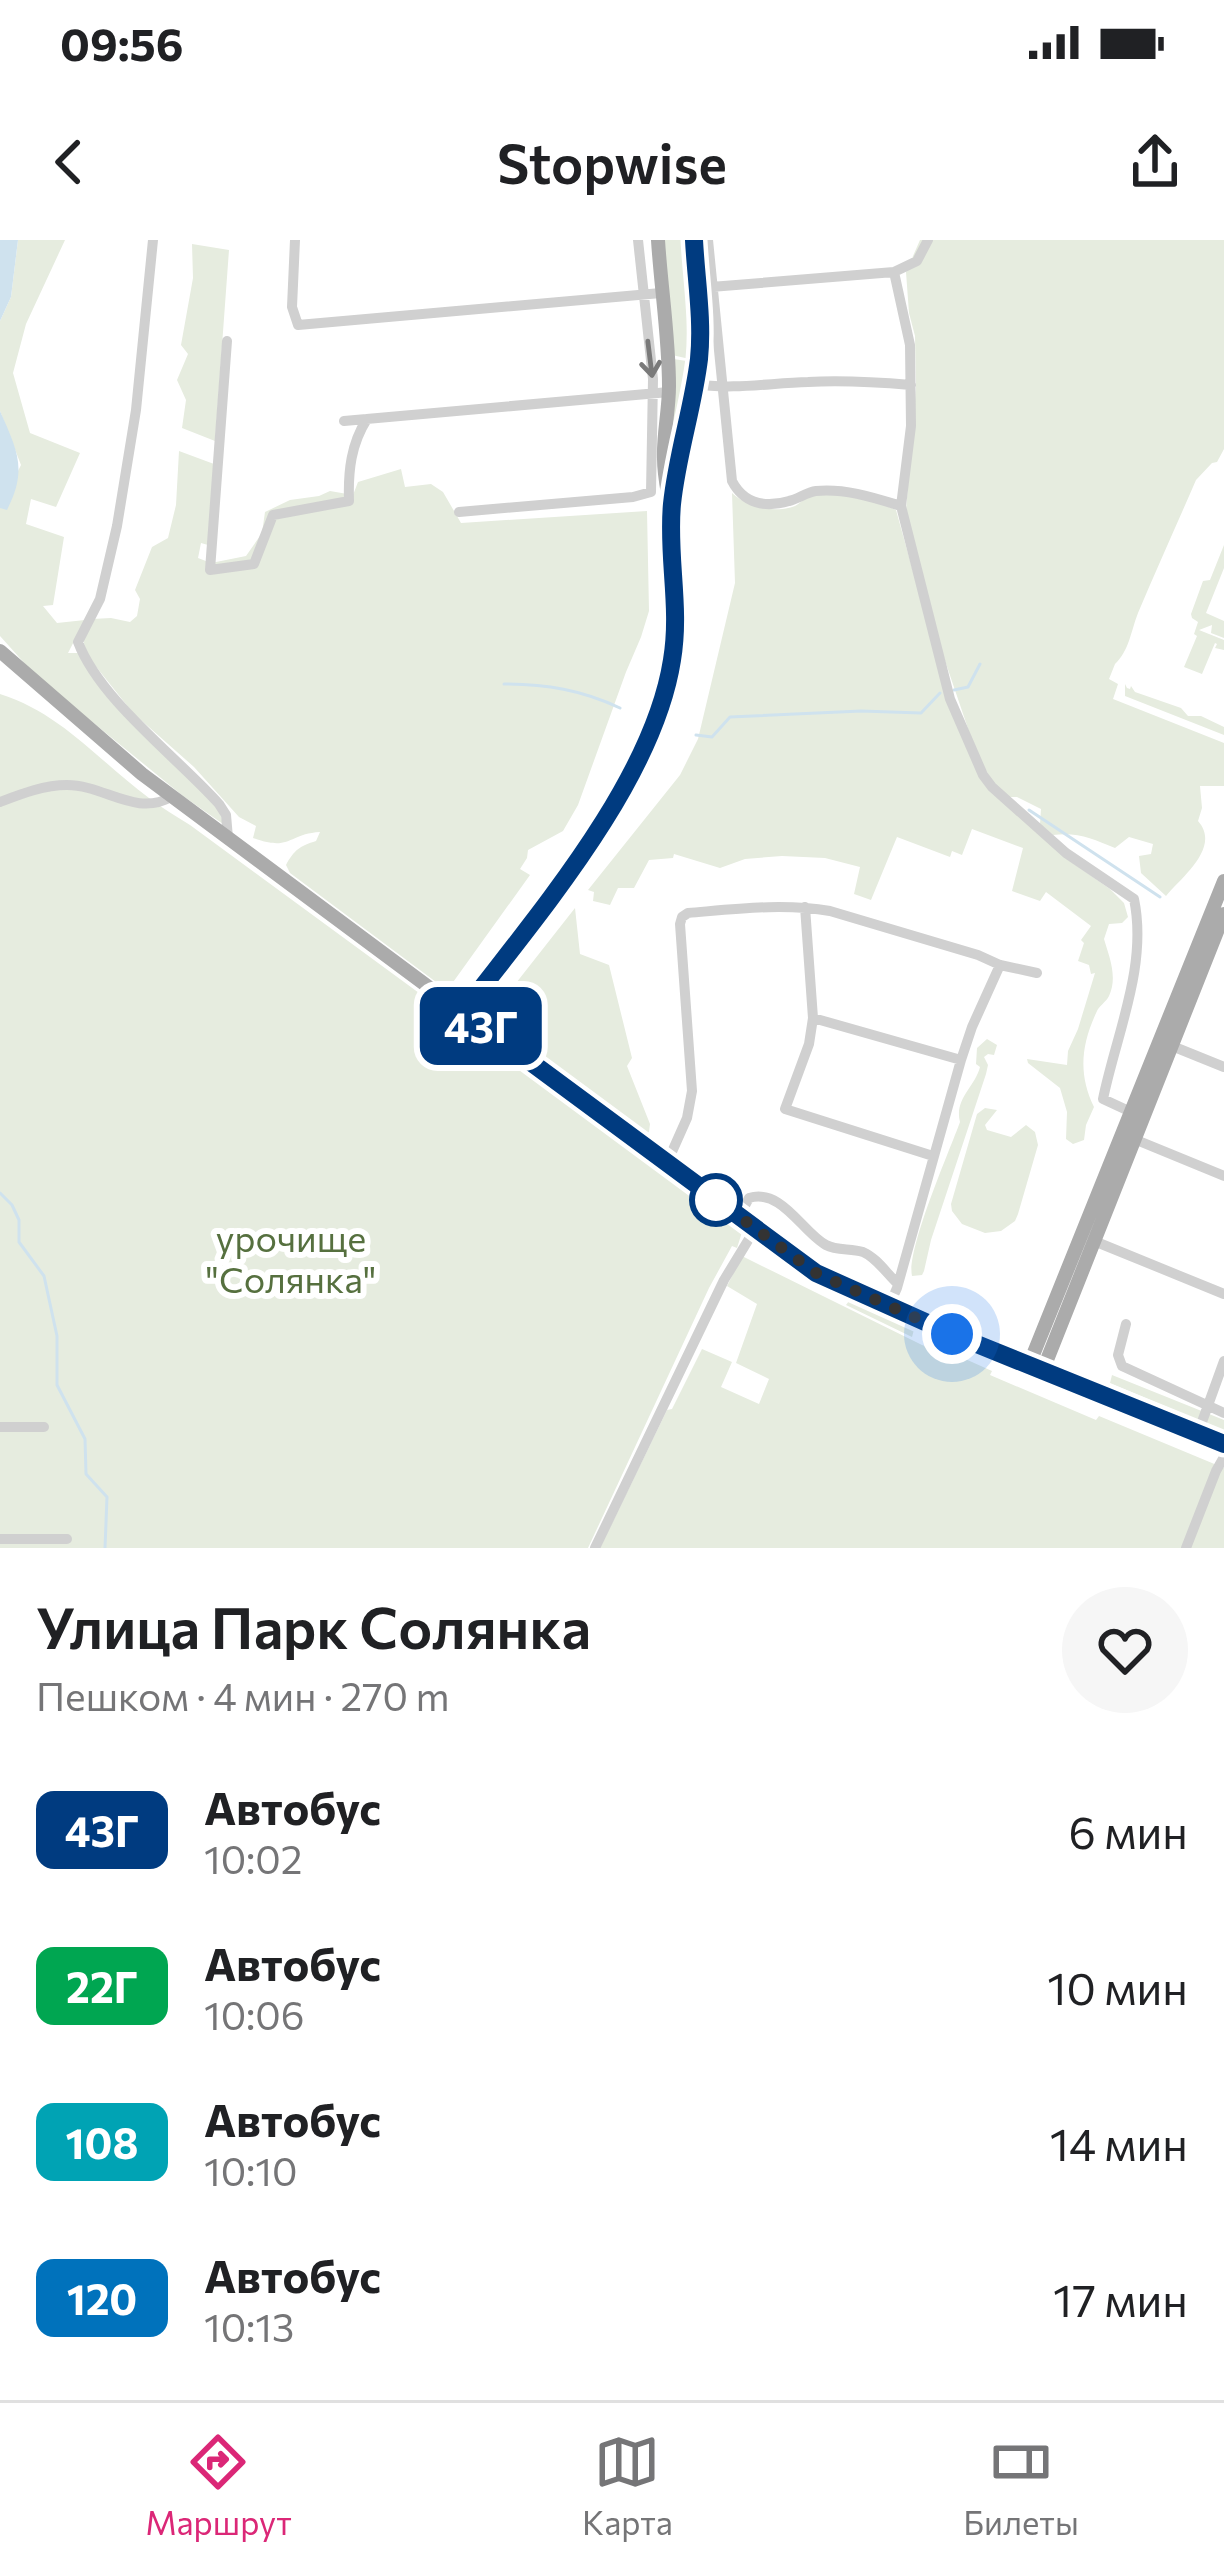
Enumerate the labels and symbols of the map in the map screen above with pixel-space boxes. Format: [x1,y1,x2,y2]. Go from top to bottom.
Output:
one-way arrow [640,338,662,377]
line badge: 43Г [412,987,550,1065]
unlabelled marker [691,1175,741,1225]
park label: урочище "Солянка" [206,1215,376,1300]
your location [922,1304,982,1364]

